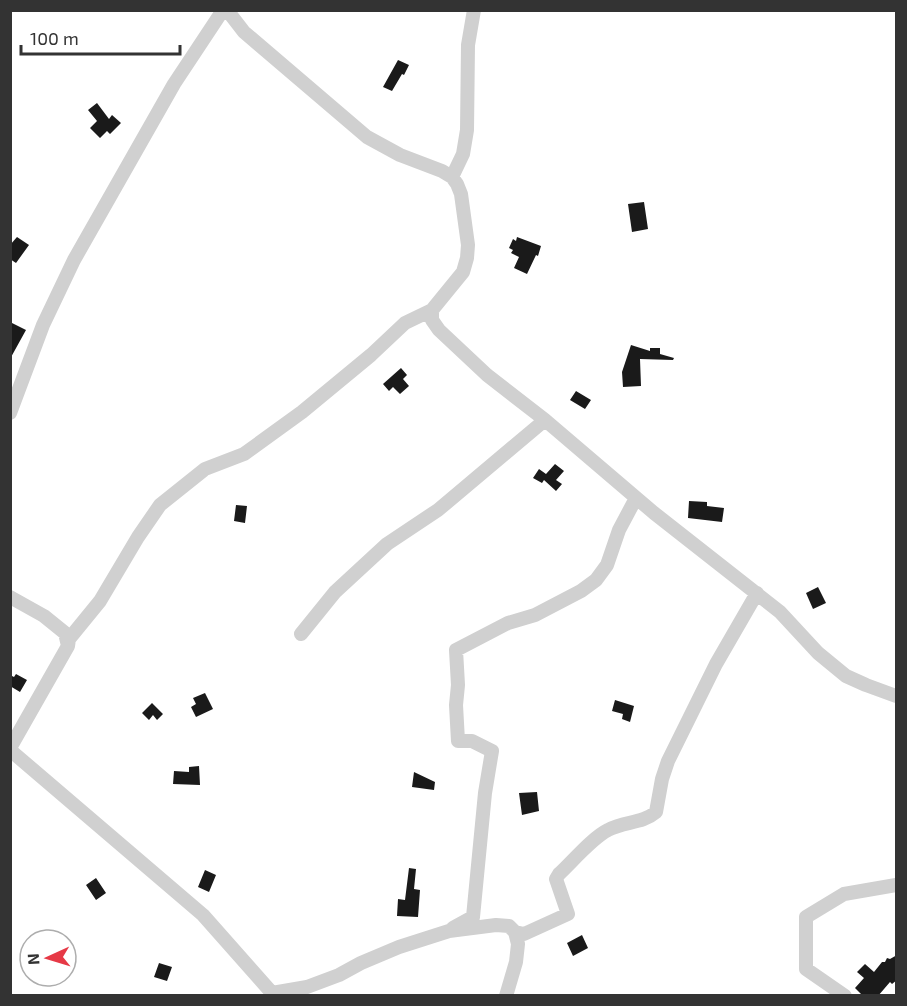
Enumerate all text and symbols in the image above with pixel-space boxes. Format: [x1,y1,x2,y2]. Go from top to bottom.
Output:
scale bar [21,18,180,56]
text: 100 m [30,27,79,49]
north arrow [18,928,78,988]
text: N [23,953,42,966]

